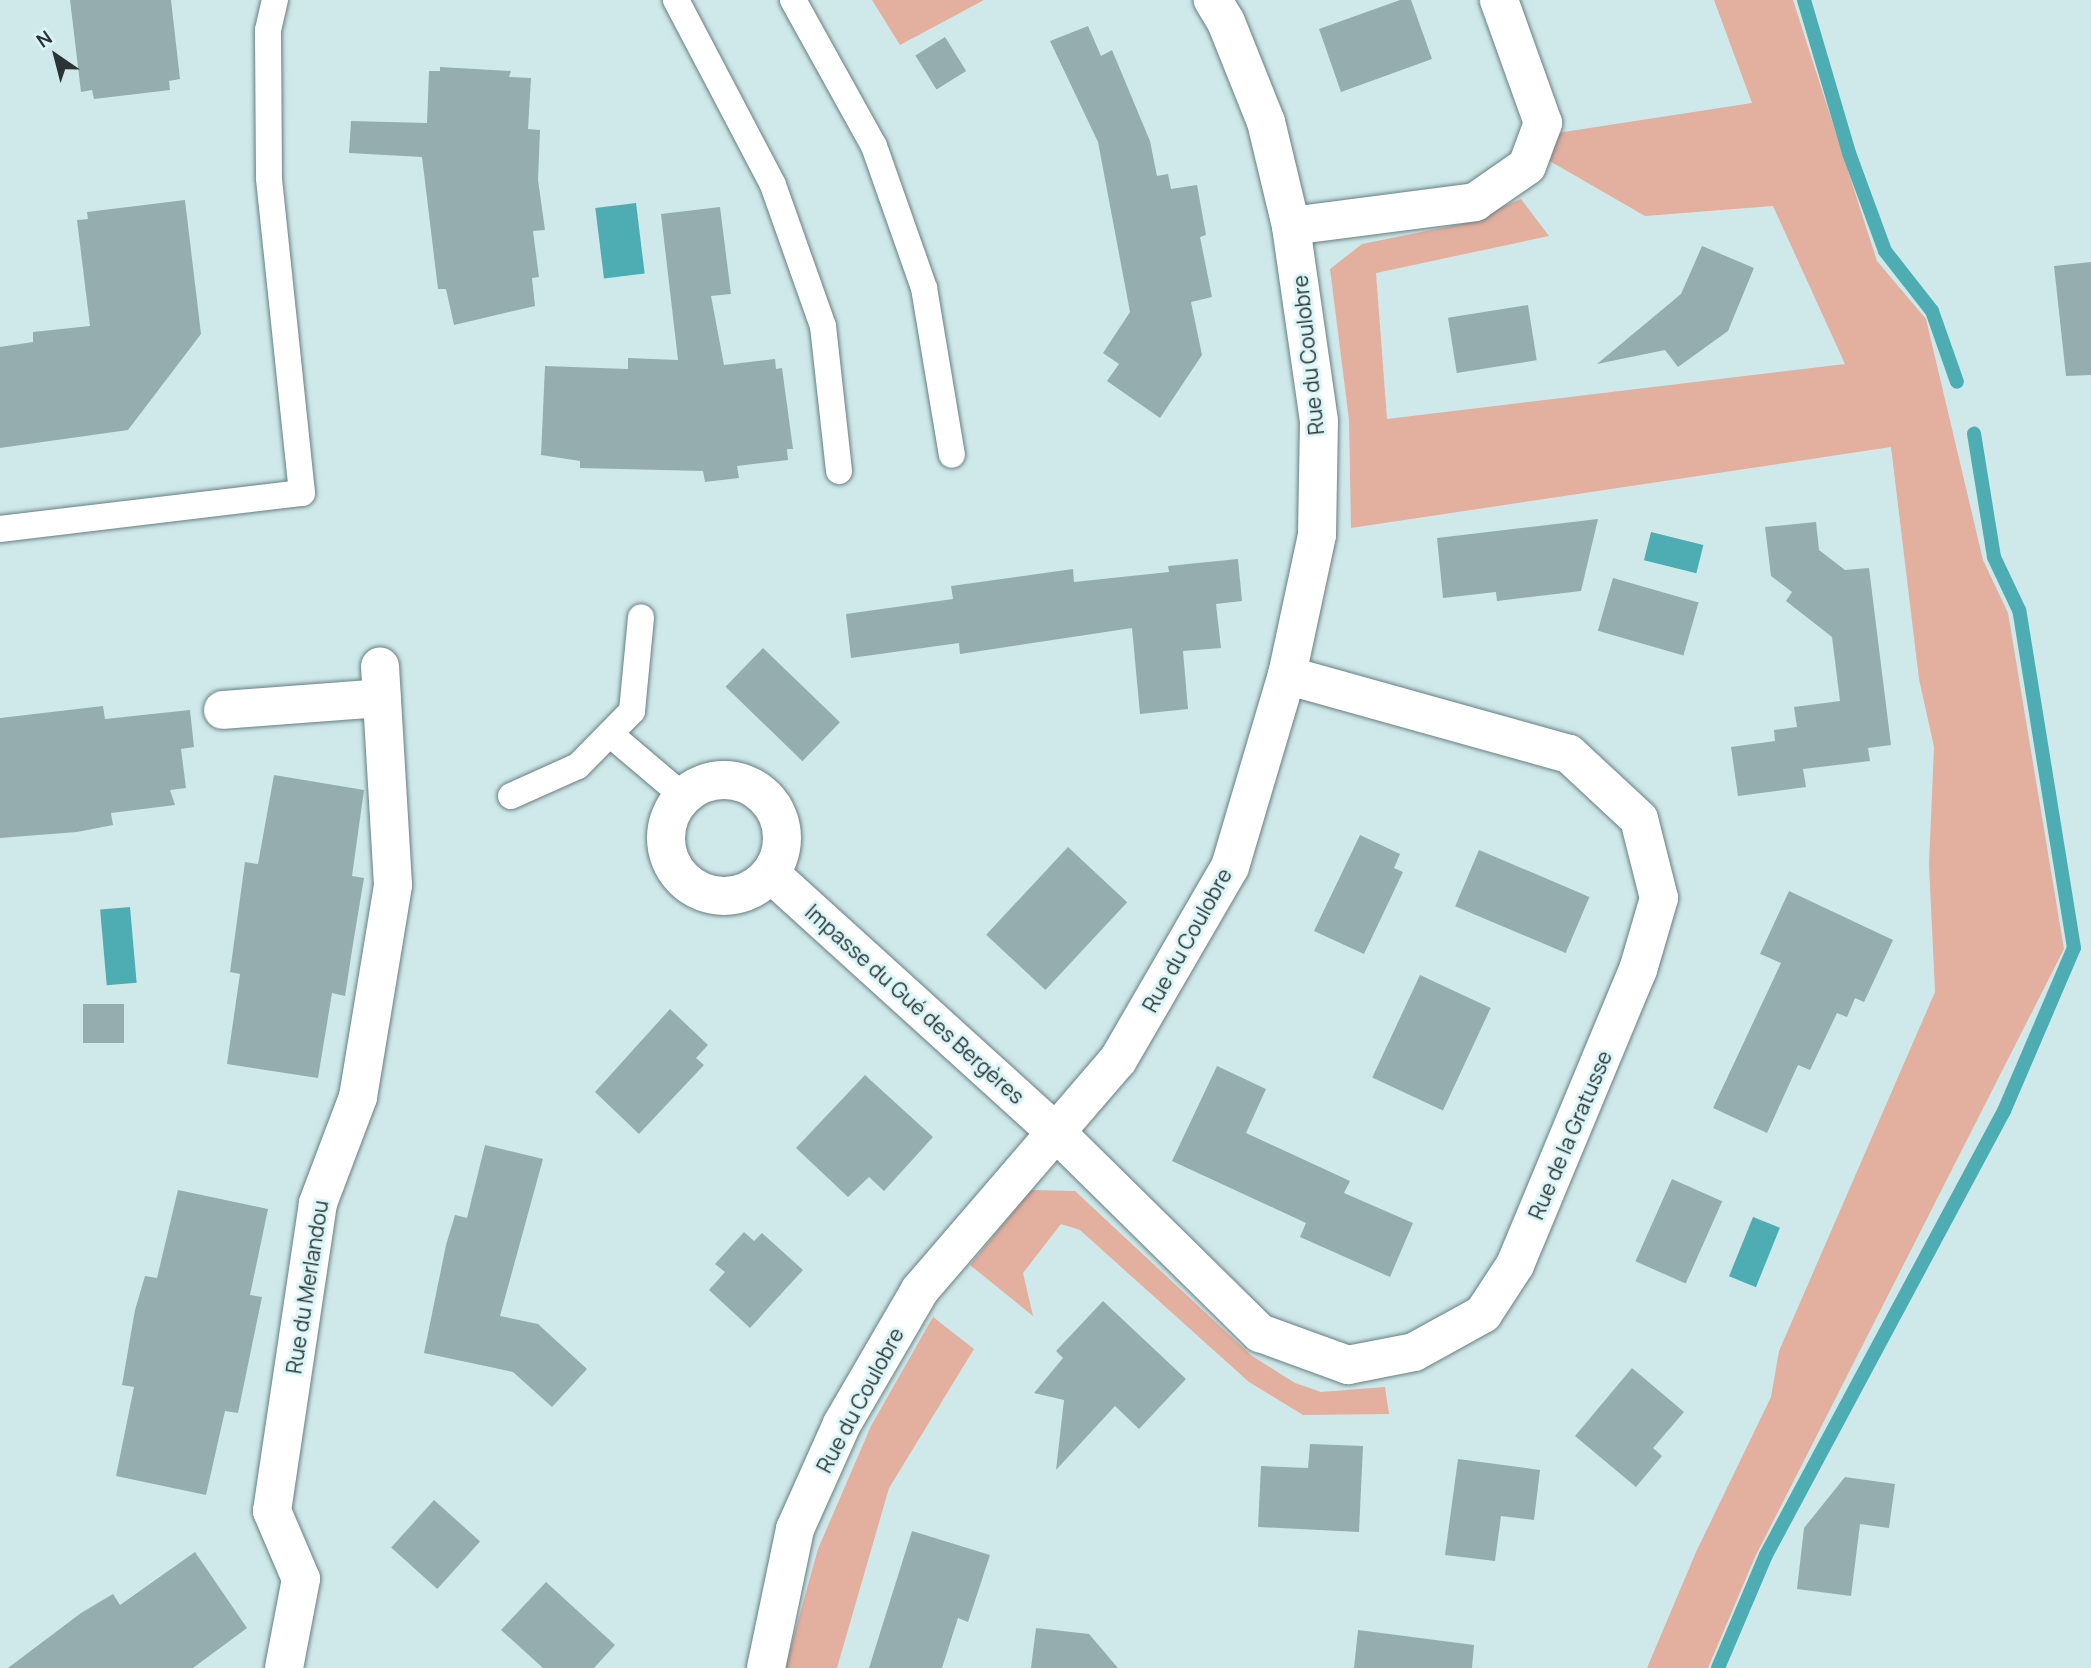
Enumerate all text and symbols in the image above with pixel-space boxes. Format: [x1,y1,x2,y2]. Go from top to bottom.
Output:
north arrow [21,21,91,91]
text: N [31,24,57,53]
street label: Rue du Coulobre [1287,274,1329,436]
street label: Rue du Coulobre [1137,864,1237,1016]
street label: Impasse du Gué des Bergères [800,899,1030,1109]
street label: Rue de la Gratusse [1523,1047,1617,1223]
street label: Rue du Merlandou [281,1199,333,1375]
street label: Rue du Coulobre [811,1323,909,1477]

